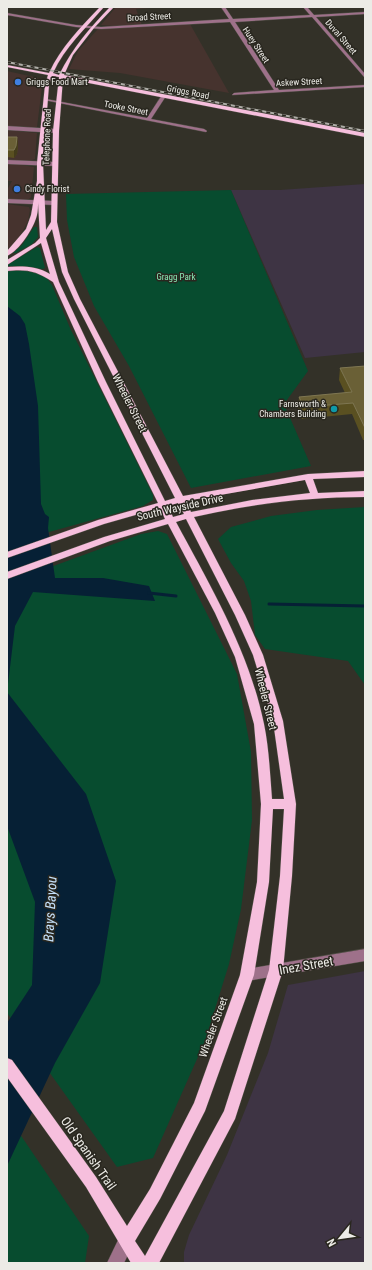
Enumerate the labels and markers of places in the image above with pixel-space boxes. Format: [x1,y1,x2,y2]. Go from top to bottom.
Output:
marker: Griggs Food Mart [13,77,23,87]
place label: Griggs Food Mart [26,77,88,87]
marker: Cindy Florist [12,184,22,194]
place label: Cindy Florist [25,184,70,194]
place label: Farnsworth & Chambers Building [259,399,326,419]
marker: Farnsworth & Chambers Building [329,404,339,414]

